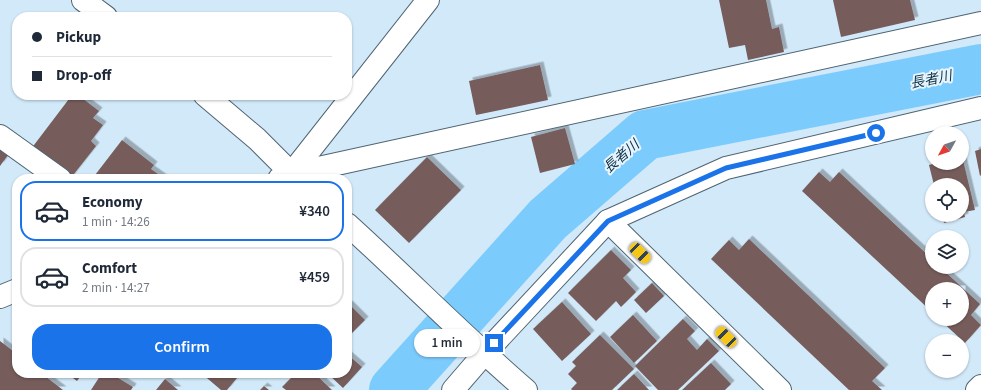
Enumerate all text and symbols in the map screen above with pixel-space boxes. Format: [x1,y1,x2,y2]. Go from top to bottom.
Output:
text: Pickup [56,27,101,48]
text: Drop-off [56,65,111,86]
water label: 長者川 [909,66,956,94]
route start [867,124,885,142]
north arrow [925,126,969,170]
map controls [925,126,969,378]
water label: 長者川 [599,134,646,178]
button: locate [925,178,969,222]
text: Economy [82,192,143,213]
icon: car [34,193,70,229]
text: ¥340 [299,201,330,222]
text: 1 min · 14:26 [82,213,150,231]
button: layers [925,230,969,274]
car [627,240,653,266]
text: Comfort [82,258,137,279]
icon: car [34,259,70,295]
text: ¥459 [299,267,330,288]
text: 2 min · 14:27 [82,279,150,297]
button: + [925,282,969,326]
button: Confirm [32,324,332,370]
car [713,324,739,350]
callout: 1 min [414,329,480,357]
text: 1 min [432,334,462,352]
route end [485,334,503,352]
button: − [925,334,969,378]

